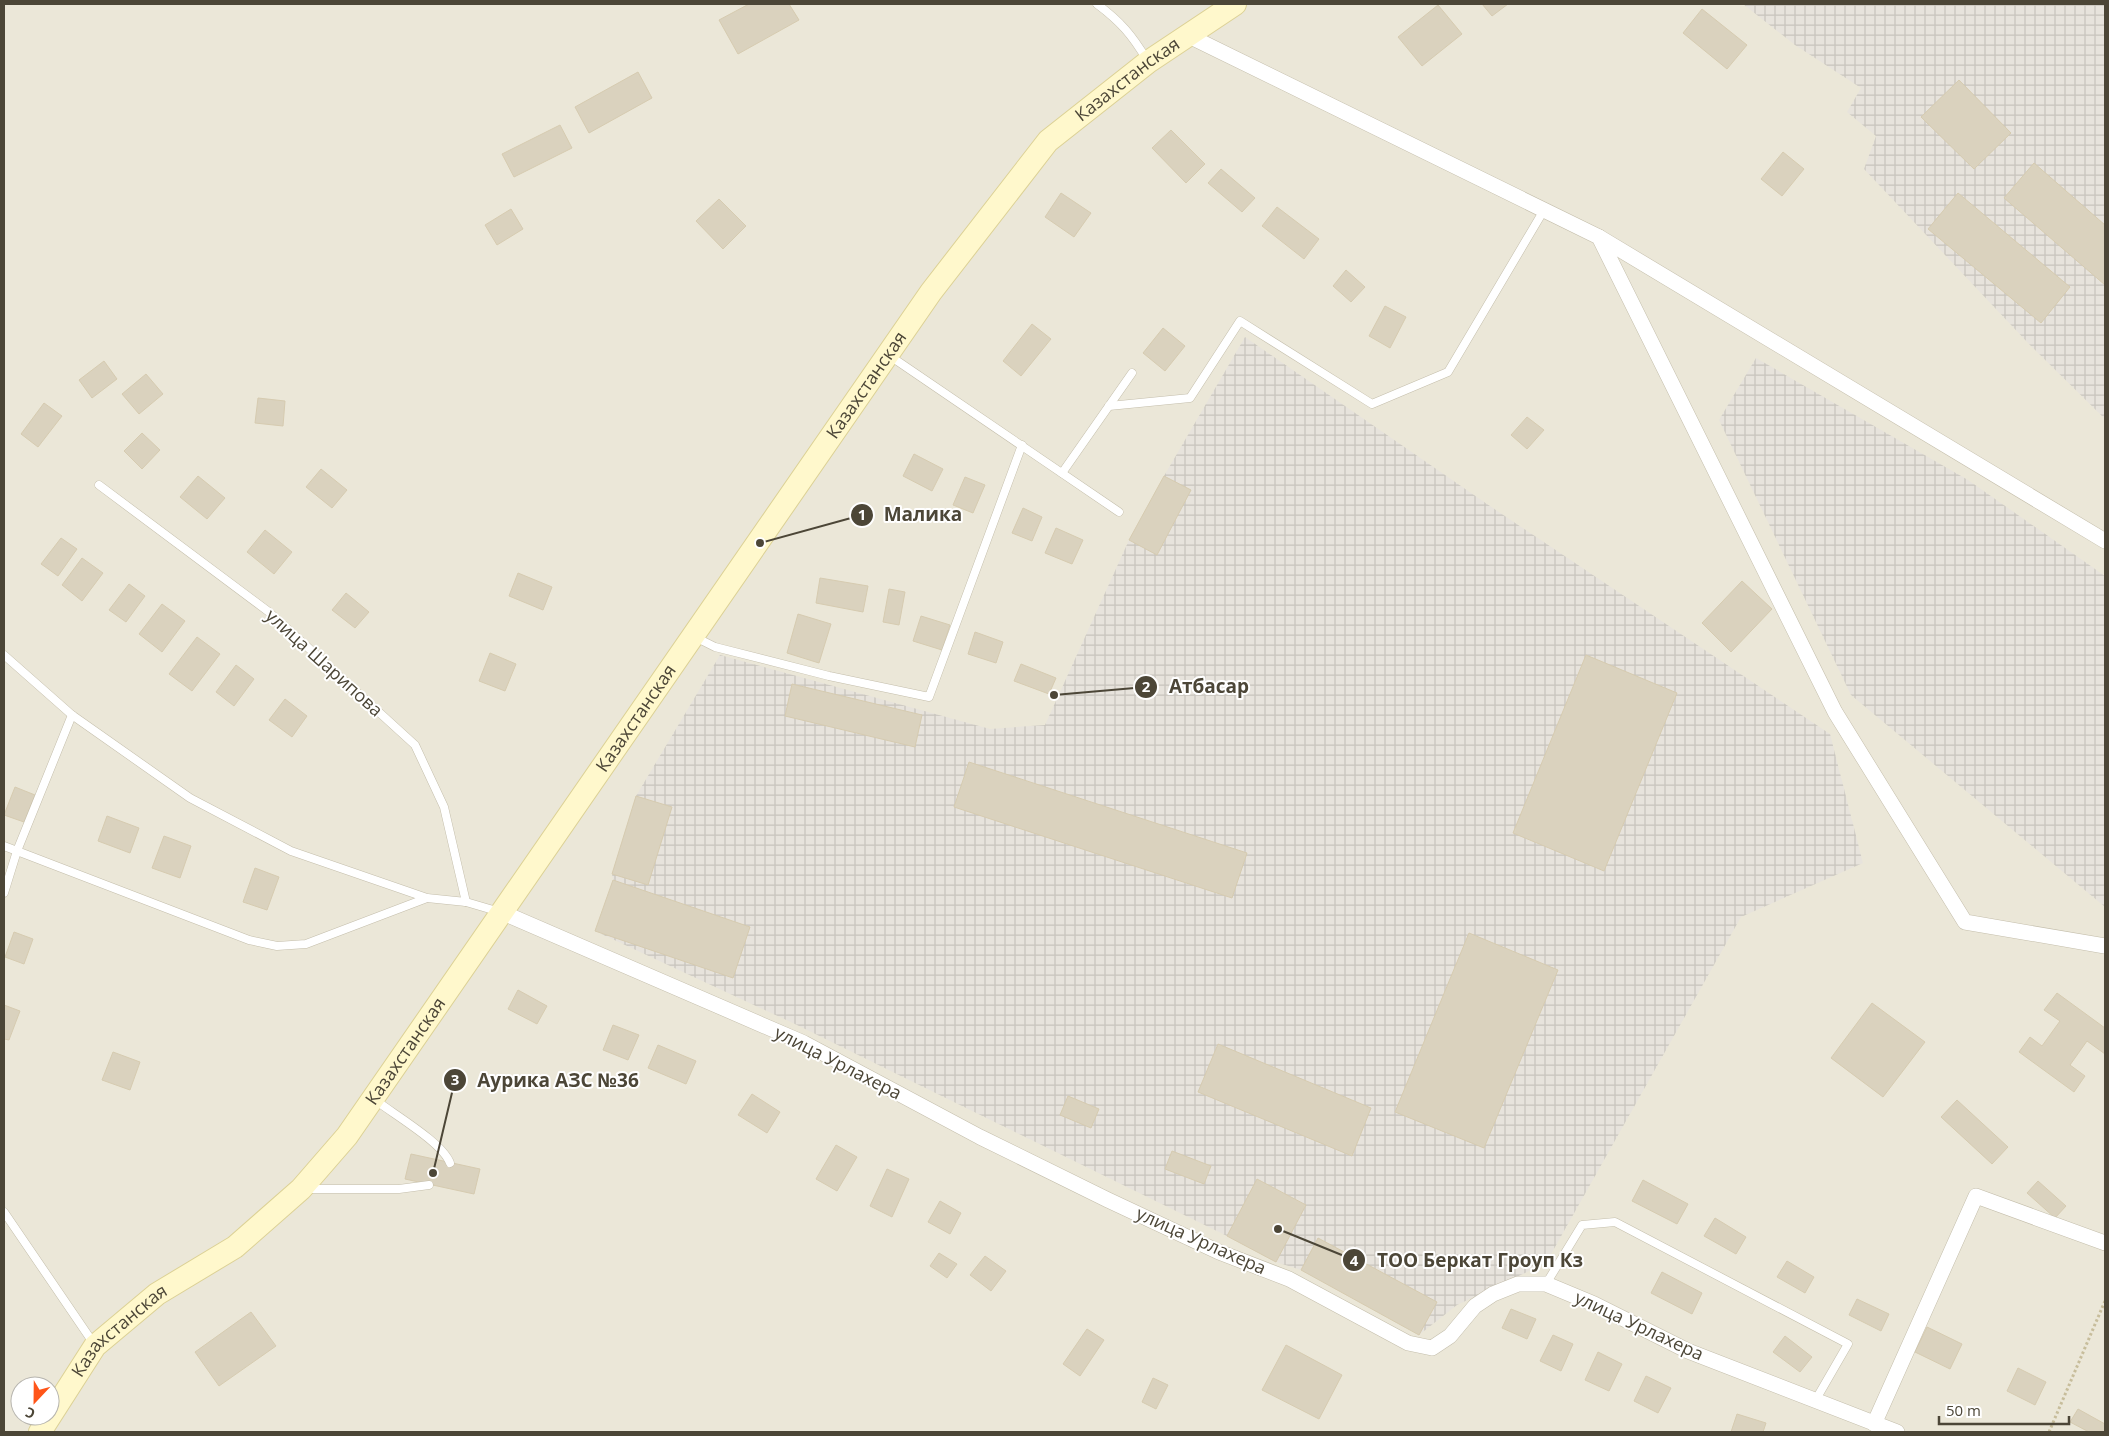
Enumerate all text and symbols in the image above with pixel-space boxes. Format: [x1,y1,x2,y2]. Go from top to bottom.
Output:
street label: Казахстанская [1070,31,1184,126]
street label: Казахстанская [820,326,911,443]
callout: Малика [849,498,973,532]
text: Малика [884,501,962,527]
text: 1 [858,504,866,524]
street label: улица Шарипова [261,603,388,721]
street label: Казахстанская [590,659,681,776]
callout: Атбасар [1134,670,1259,704]
text: Атбасар [1169,673,1249,699]
text: 2 [1142,676,1151,696]
street label: Казахстанская [359,992,450,1109]
street label: улица Урлахера [771,1020,906,1105]
callout: Аурика АЗС №36 [442,1063,649,1097]
text: Аурика АЗС №36 [477,1067,639,1093]
text: 3 [451,1069,459,1089]
street label: улица Урлахера [1133,1201,1270,1279]
callout: ТОО Беркат Гроуп Кз [1341,1243,1593,1277]
text: ТОО Беркат Гроуп Кз [1377,1247,1583,1273]
text: 4 [1350,1250,1359,1270]
street label: Казахстанская [65,1278,171,1381]
street label: улица Урлахера [1571,1285,1708,1365]
north arrow [10,1376,60,1426]
scale bar [1939,1394,2069,1426]
text: 50 m [1946,1400,1981,1420]
text: С [22,1403,38,1424]

